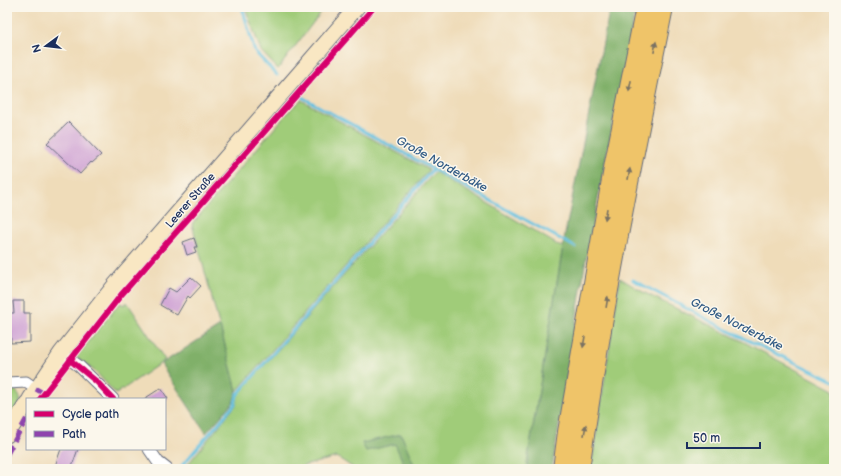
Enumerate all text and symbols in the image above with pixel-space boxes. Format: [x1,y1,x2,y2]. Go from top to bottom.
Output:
north arrow [26,26,66,66]
one-way arrow [652,41,658,53]
text: N [29,43,44,54]
one-way arrow [627,80,633,93]
water label: Große Norderbäke [394,133,490,196]
one-way arrow [627,168,633,180]
street label: Leerer Straße [163,170,218,231]
one-way arrow [603,208,609,220]
water label: Große Norderbäke [688,295,786,354]
one-way arrow [604,296,610,308]
one-way arrow [580,336,586,348]
legend [26,398,166,450]
text: Cycle path [62,407,119,422]
one-way arrow [582,424,588,437]
scale bar [687,424,760,450]
text: Path [62,427,87,442]
text: 50 m [693,431,720,446]

